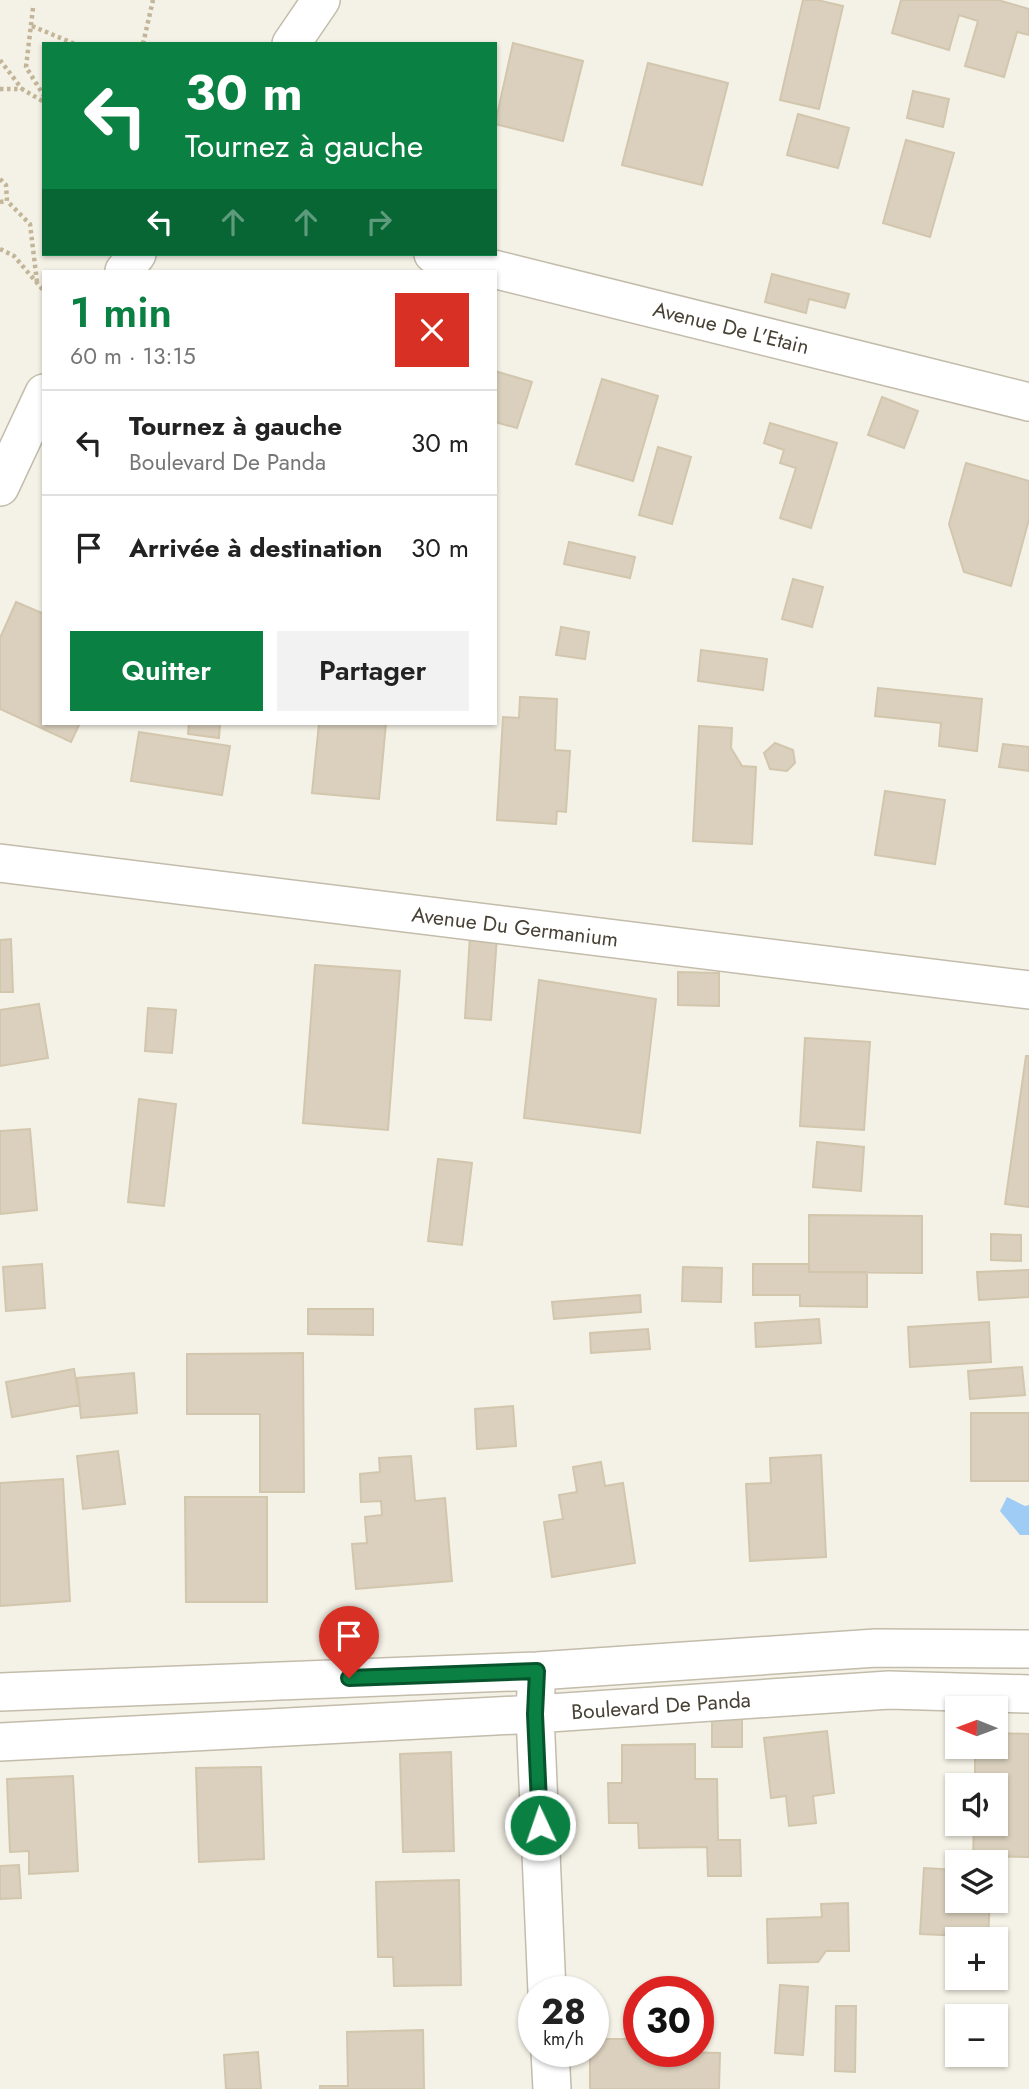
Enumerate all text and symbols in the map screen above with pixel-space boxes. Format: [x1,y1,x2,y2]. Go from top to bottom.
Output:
text: 30 m [185,58,303,128]
icon: left [70,70,161,161]
text: Tournez à gauche [185,123,423,169]
icon: left [141,203,179,241]
icon: ahead [214,203,252,241]
icon: ahead [287,203,325,241]
icon: right [360,203,398,241]
text: 1 min [70,282,172,343]
button: close [395,293,469,367]
street label: Avenue De L'Etain [650,294,812,362]
text: 60 m · 13:15 [70,339,196,373]
text: Tournez à gauche [129,407,342,445]
icon: left [70,424,108,462]
text: 30 m [411,424,469,462]
text: Boulevard De Panda [129,445,326,479]
icon: arrive [70,529,108,567]
text: Arrivée à destination [129,529,382,567]
text: 30 m [411,529,469,567]
button: Quitter [70,631,263,711]
button: Partager [277,631,469,711]
street label: Avenue Du Germanium [410,899,620,955]
pin [319,1606,379,1678]
icon: arrive [330,1617,368,1655]
street label: Boulevard De Panda [570,1685,752,1727]
north arrow [945,1696,1008,1759]
map controls [945,1696,1008,2067]
button: sound [945,1773,1008,1836]
position arrow [503,1788,577,1862]
button: layers [945,1850,1008,1913]
button: + [945,1927,1008,1990]
speed limit sign: 30 [623,1976,714,2067]
text: 28 [541,1987,586,2037]
button: − [945,2004,1008,2067]
text: km/h [543,2026,584,2052]

